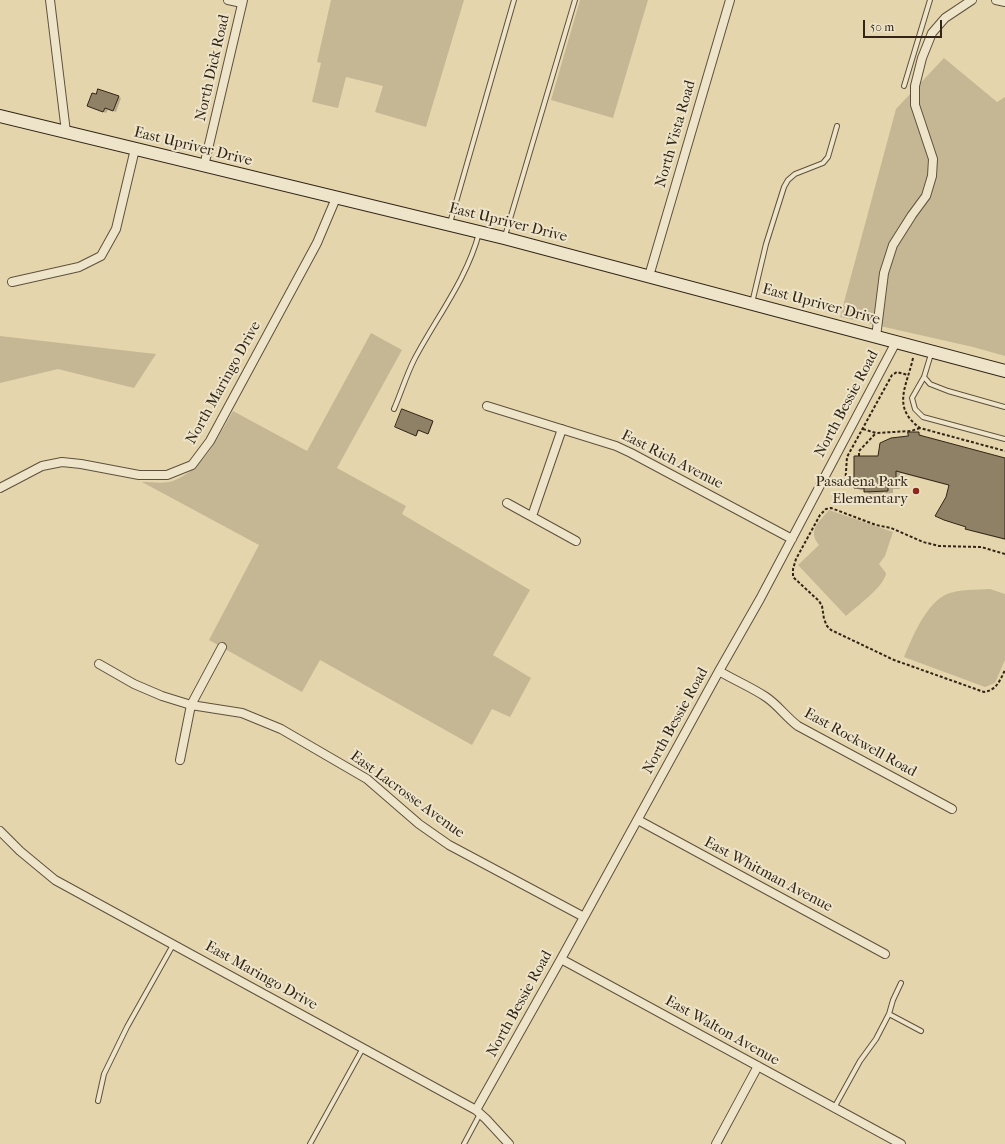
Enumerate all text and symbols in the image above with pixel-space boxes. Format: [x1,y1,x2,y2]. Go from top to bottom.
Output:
scale bar [865,12,944,38]
street label: North Dick Road [192,13,234,123]
text: 50 m [870,20,894,34]
street label: North Vista Road [652,78,700,190]
street label: East Upriver Drive [132,124,254,170]
street label: East Upriver Drive [447,200,569,246]
street label: East Upriver Drive [760,281,882,329]
street label: North Maringo Drive [183,318,265,448]
street label: North Bessie Road [811,347,883,461]
street label: East Rich Avenue [618,427,726,493]
place label: Pasadena Park Elementary [815,473,908,508]
marker: Pasadena Park Elementary [911,486,921,496]
street label: North Bessie Road [639,665,713,777]
street label: East Rockwell Road [801,705,919,781]
street label: East Lacrosse Avenue [346,747,468,843]
street label: East Whitman Avenue [701,834,835,916]
street label: East Maringo Drive [202,938,320,1014]
street label: North Bessie Road [483,948,557,1060]
street label: East Walton Avenue [662,992,782,1070]

